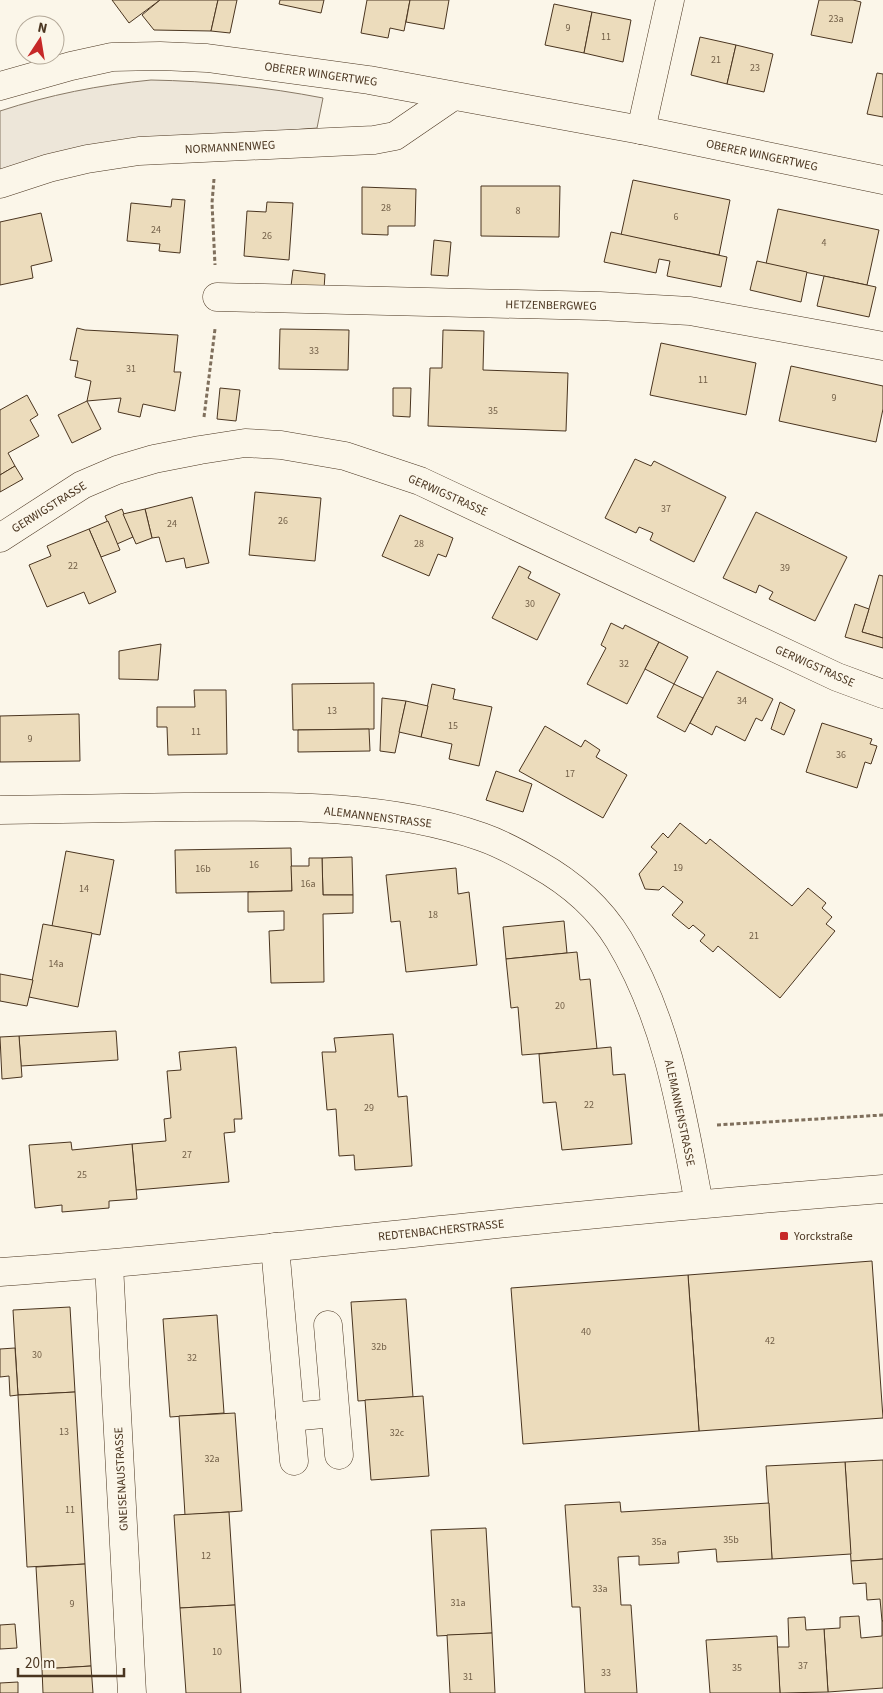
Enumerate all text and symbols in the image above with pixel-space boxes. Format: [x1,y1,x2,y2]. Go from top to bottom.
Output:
house number: 23a [829,12,843,26]
north arrow [15,15,65,65]
text: N [36,18,49,39]
house number: 9 [566,21,571,35]
house number: 11 [601,30,611,44]
house number: 21 [711,53,721,67]
street label: OBERER WINGERTWEG [263,58,379,91]
house number: 23 [750,61,760,75]
street label: OBERER WINGERTWEG [704,135,819,176]
street label: NORMANNENWEG [184,137,276,158]
house number: 28 [381,201,391,215]
house number: 8 [516,204,521,218]
house number: 6 [674,210,679,224]
house number: 24 [151,223,161,237]
house number: 26 [262,229,272,243]
house number: 4 [822,236,827,250]
street label: HETZENBERGWEG [505,296,597,315]
house number: 33 [309,344,319,358]
house number: 31 [126,362,136,376]
house number: 11 [698,373,708,387]
house number: 9 [832,391,837,405]
house number: 35 [488,404,498,418]
street label: GERWIGSTRASSE [405,470,490,521]
street label: GERWIGSTRASSE [8,478,90,537]
house number: 37 [661,502,671,516]
house number: 26 [278,514,288,528]
house number: 24 [167,517,177,531]
house number: 28 [414,537,424,551]
house number: 22 [68,559,78,573]
house number: 39 [780,561,790,575]
house number: 30 [525,597,535,611]
street label: GERWIGSTRASSE [772,641,857,692]
house number: 32 [619,657,629,671]
house number: 34 [737,694,747,708]
house number: 13 [327,704,337,718]
house number: 15 [448,719,458,733]
house number: 11 [191,725,201,739]
house number: 9 [28,732,33,746]
house number: 36 [836,748,846,762]
house number: 17 [565,767,575,781]
street label: ALEMANNENSTRASSE [323,802,433,833]
house number: 16 [249,858,259,872]
house number: 19 [673,861,683,875]
house number: 16b [195,862,211,876]
house number: 16a [301,877,315,891]
house number: 14 [79,882,89,896]
house number: 18 [428,908,438,922]
house number: 21 [749,929,759,943]
house number: 14a [49,957,63,971]
house number: 20 [555,999,565,1013]
street label: ALEMANNENSTRASSE [660,1058,699,1168]
house number: 22 [584,1098,594,1112]
house number: 29 [364,1101,374,1115]
house number: 27 [182,1148,192,1162]
house number: 25 [77,1168,87,1182]
street label: REDTENBACHERSTRASSE [377,1215,505,1246]
place label: Yorckstraße [793,1228,853,1245]
marker: Yorckstraße [778,1230,790,1242]
house number: 40 [581,1325,591,1339]
house number: 42 [765,1334,775,1348]
house number: 32b [371,1340,387,1354]
house number: 30 [32,1348,42,1362]
house number: 32 [187,1351,197,1365]
house number: 13 [59,1425,69,1439]
house number: 32c [390,1426,405,1440]
street label: GNEISENAUSTRASSE [110,1427,133,1531]
house number: 32a [205,1452,219,1466]
house number: 11 [65,1503,75,1517]
house number: 35b [723,1533,739,1547]
house number: 35a [652,1535,666,1549]
house number: 12 [201,1549,211,1563]
house number: 33a [593,1582,607,1596]
house number: 31a [451,1596,465,1610]
house number: 9 [70,1597,75,1611]
house number: 10 [212,1645,222,1659]
scale bar [18,1646,124,1678]
text: 20 m [25,1653,55,1674]
house number: 37 [798,1659,808,1673]
house number: 35 [732,1661,742,1675]
house number: 33 [601,1666,611,1680]
house number: 31 [463,1670,473,1684]

